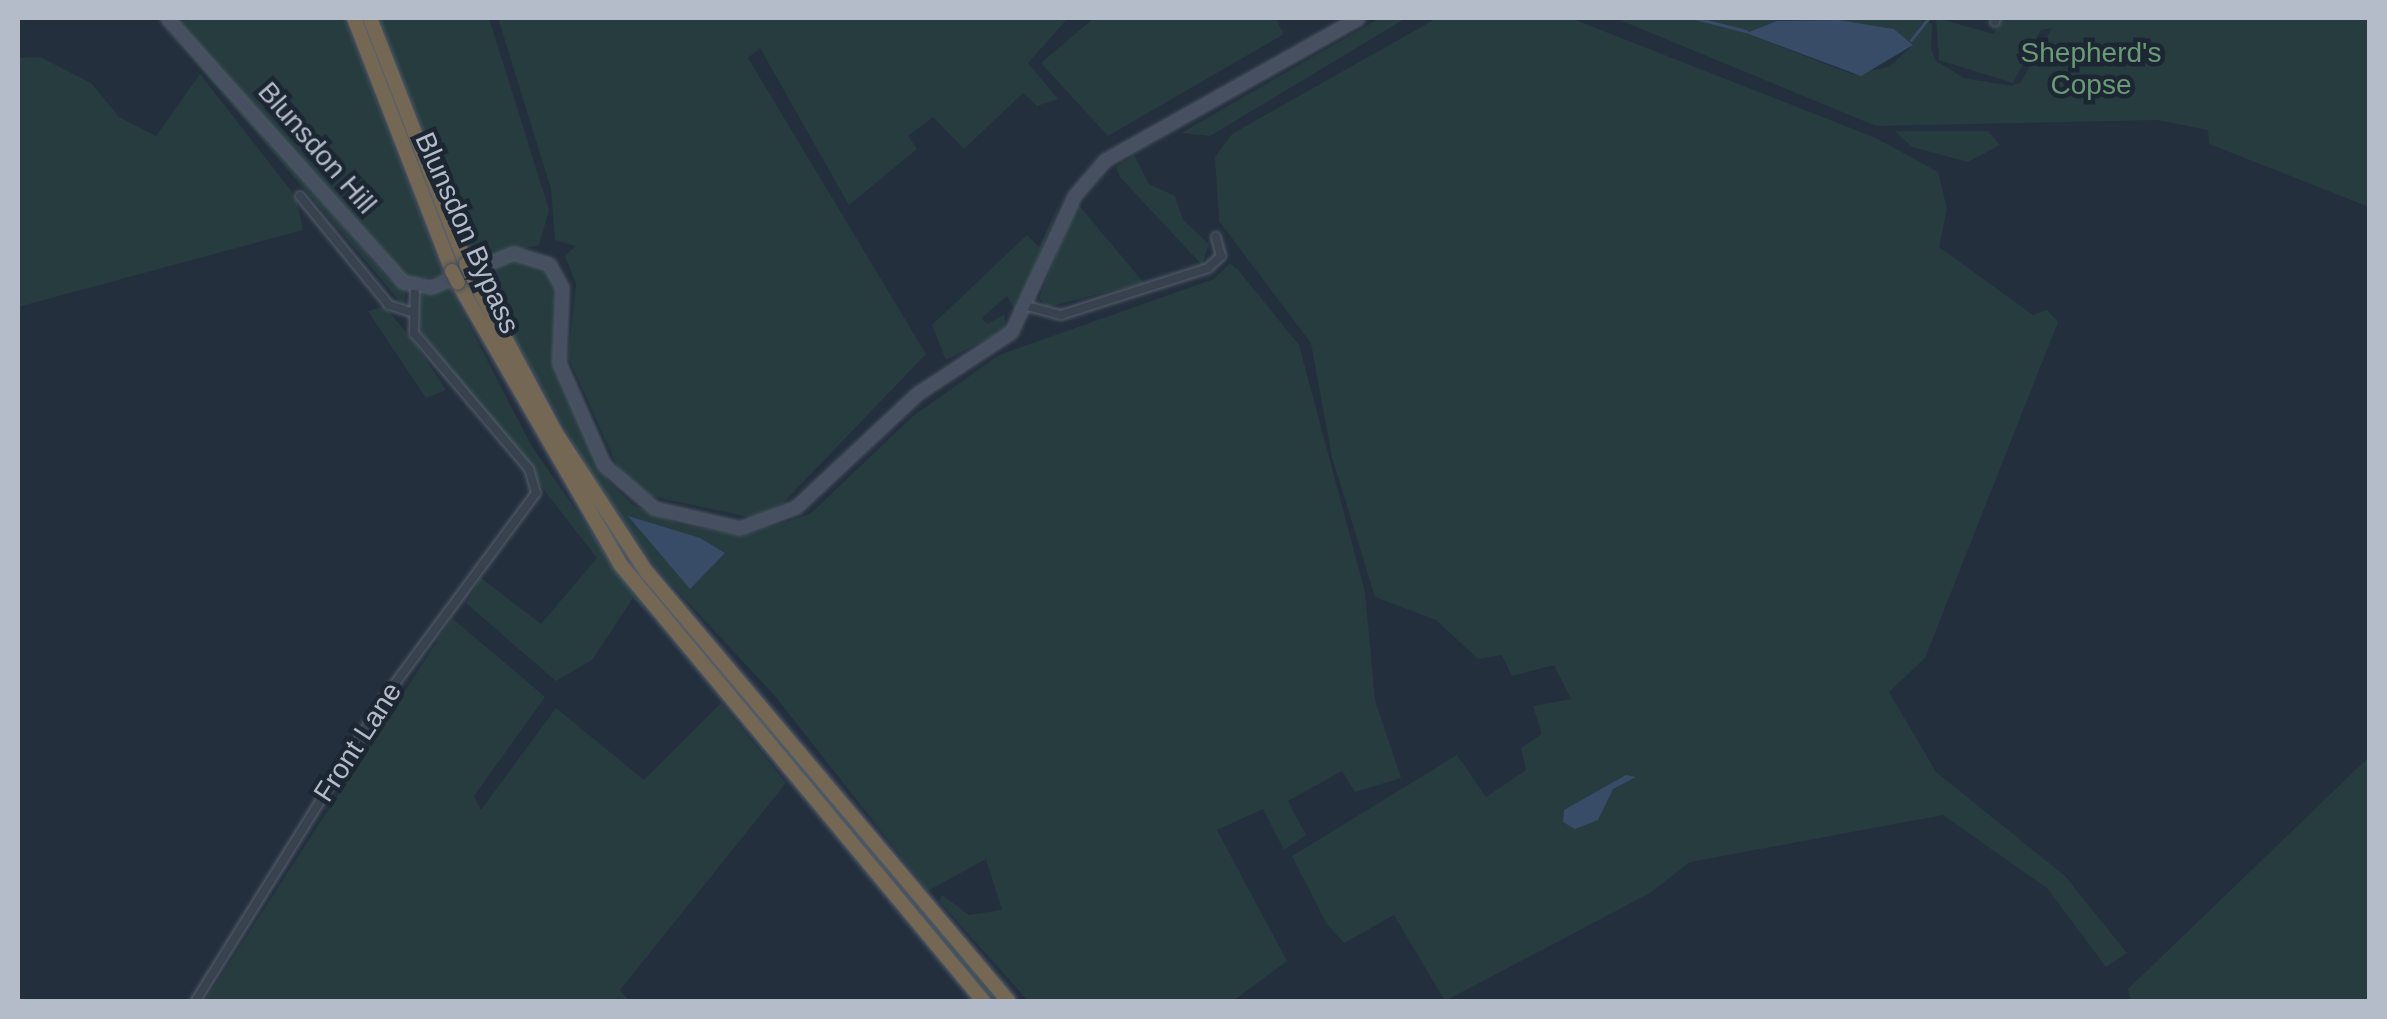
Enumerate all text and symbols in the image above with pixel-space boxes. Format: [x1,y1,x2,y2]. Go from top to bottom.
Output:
park label: Shepherd's Copse [2021,36,2161,102]
street label: Blunsdon Hill [251,75,383,221]
street label: Blunsdon Bypass [408,127,526,339]
street label: Front Lane [307,676,409,808]

